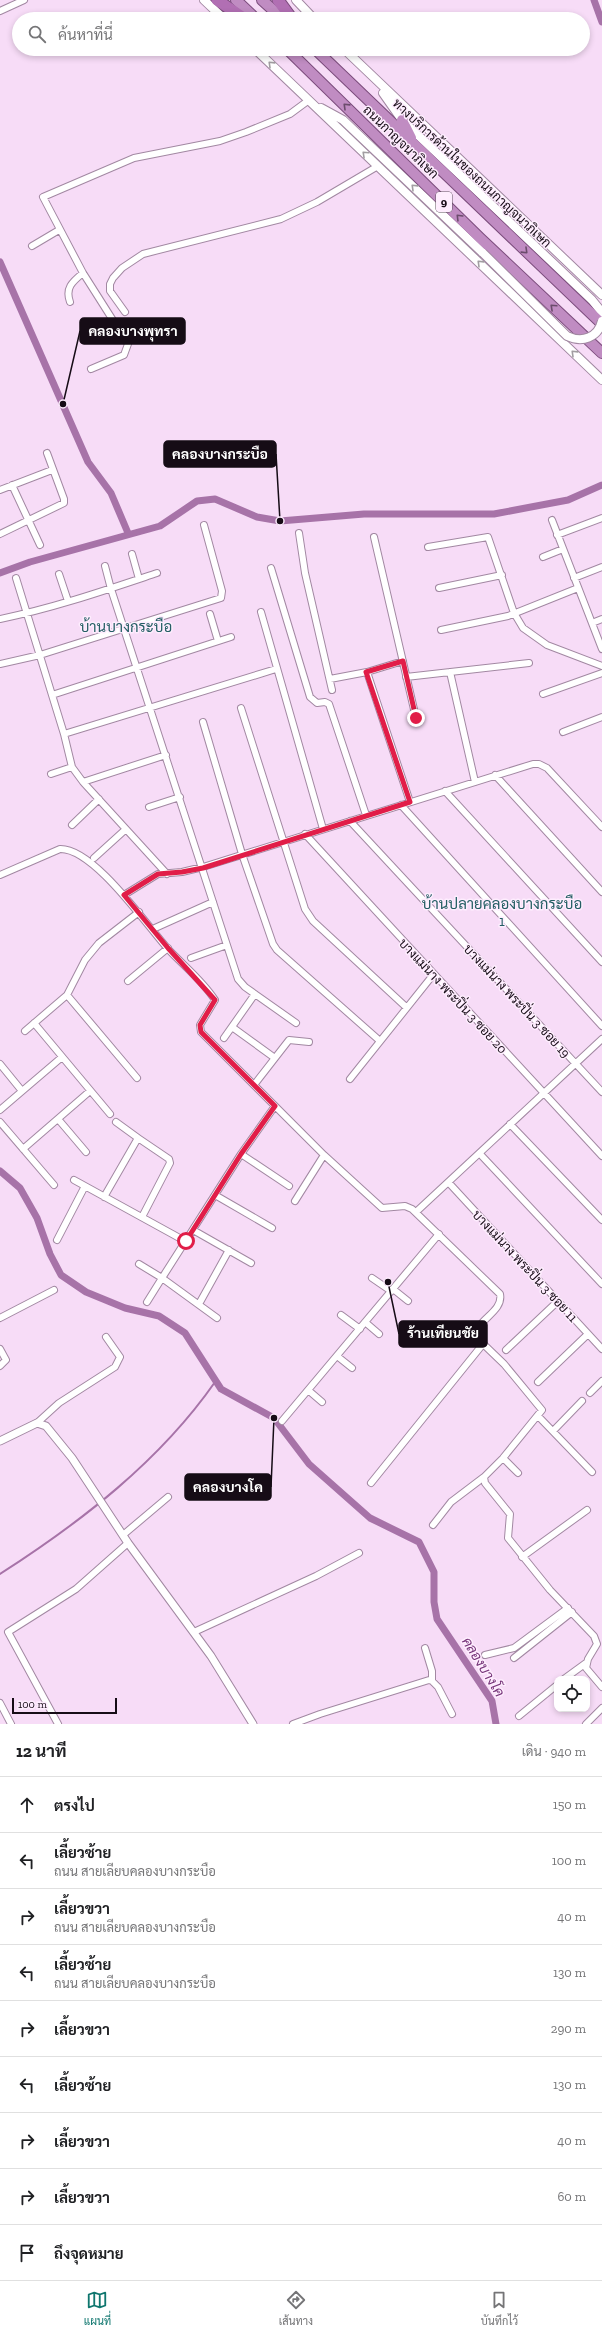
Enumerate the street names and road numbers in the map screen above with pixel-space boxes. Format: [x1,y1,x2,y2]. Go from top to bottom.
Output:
street label: ทางบริการด้านในของถนนกาญจนาภิเษก [389,94,556,251]
street label: ถนนกาญจนาภิเษก [360,102,442,182]
road number: 9 [436,192,452,212]
street label: บางแม่นาง พระปิ่น 3 ซอย 20 [396,933,513,1056]
street label: บางแม่นาง พระปิ่น 3 ซอย 19 [461,938,577,1061]
street label: บางแม่นาง พระปิ่น 3 ซอย 11 [469,1204,584,1325]

